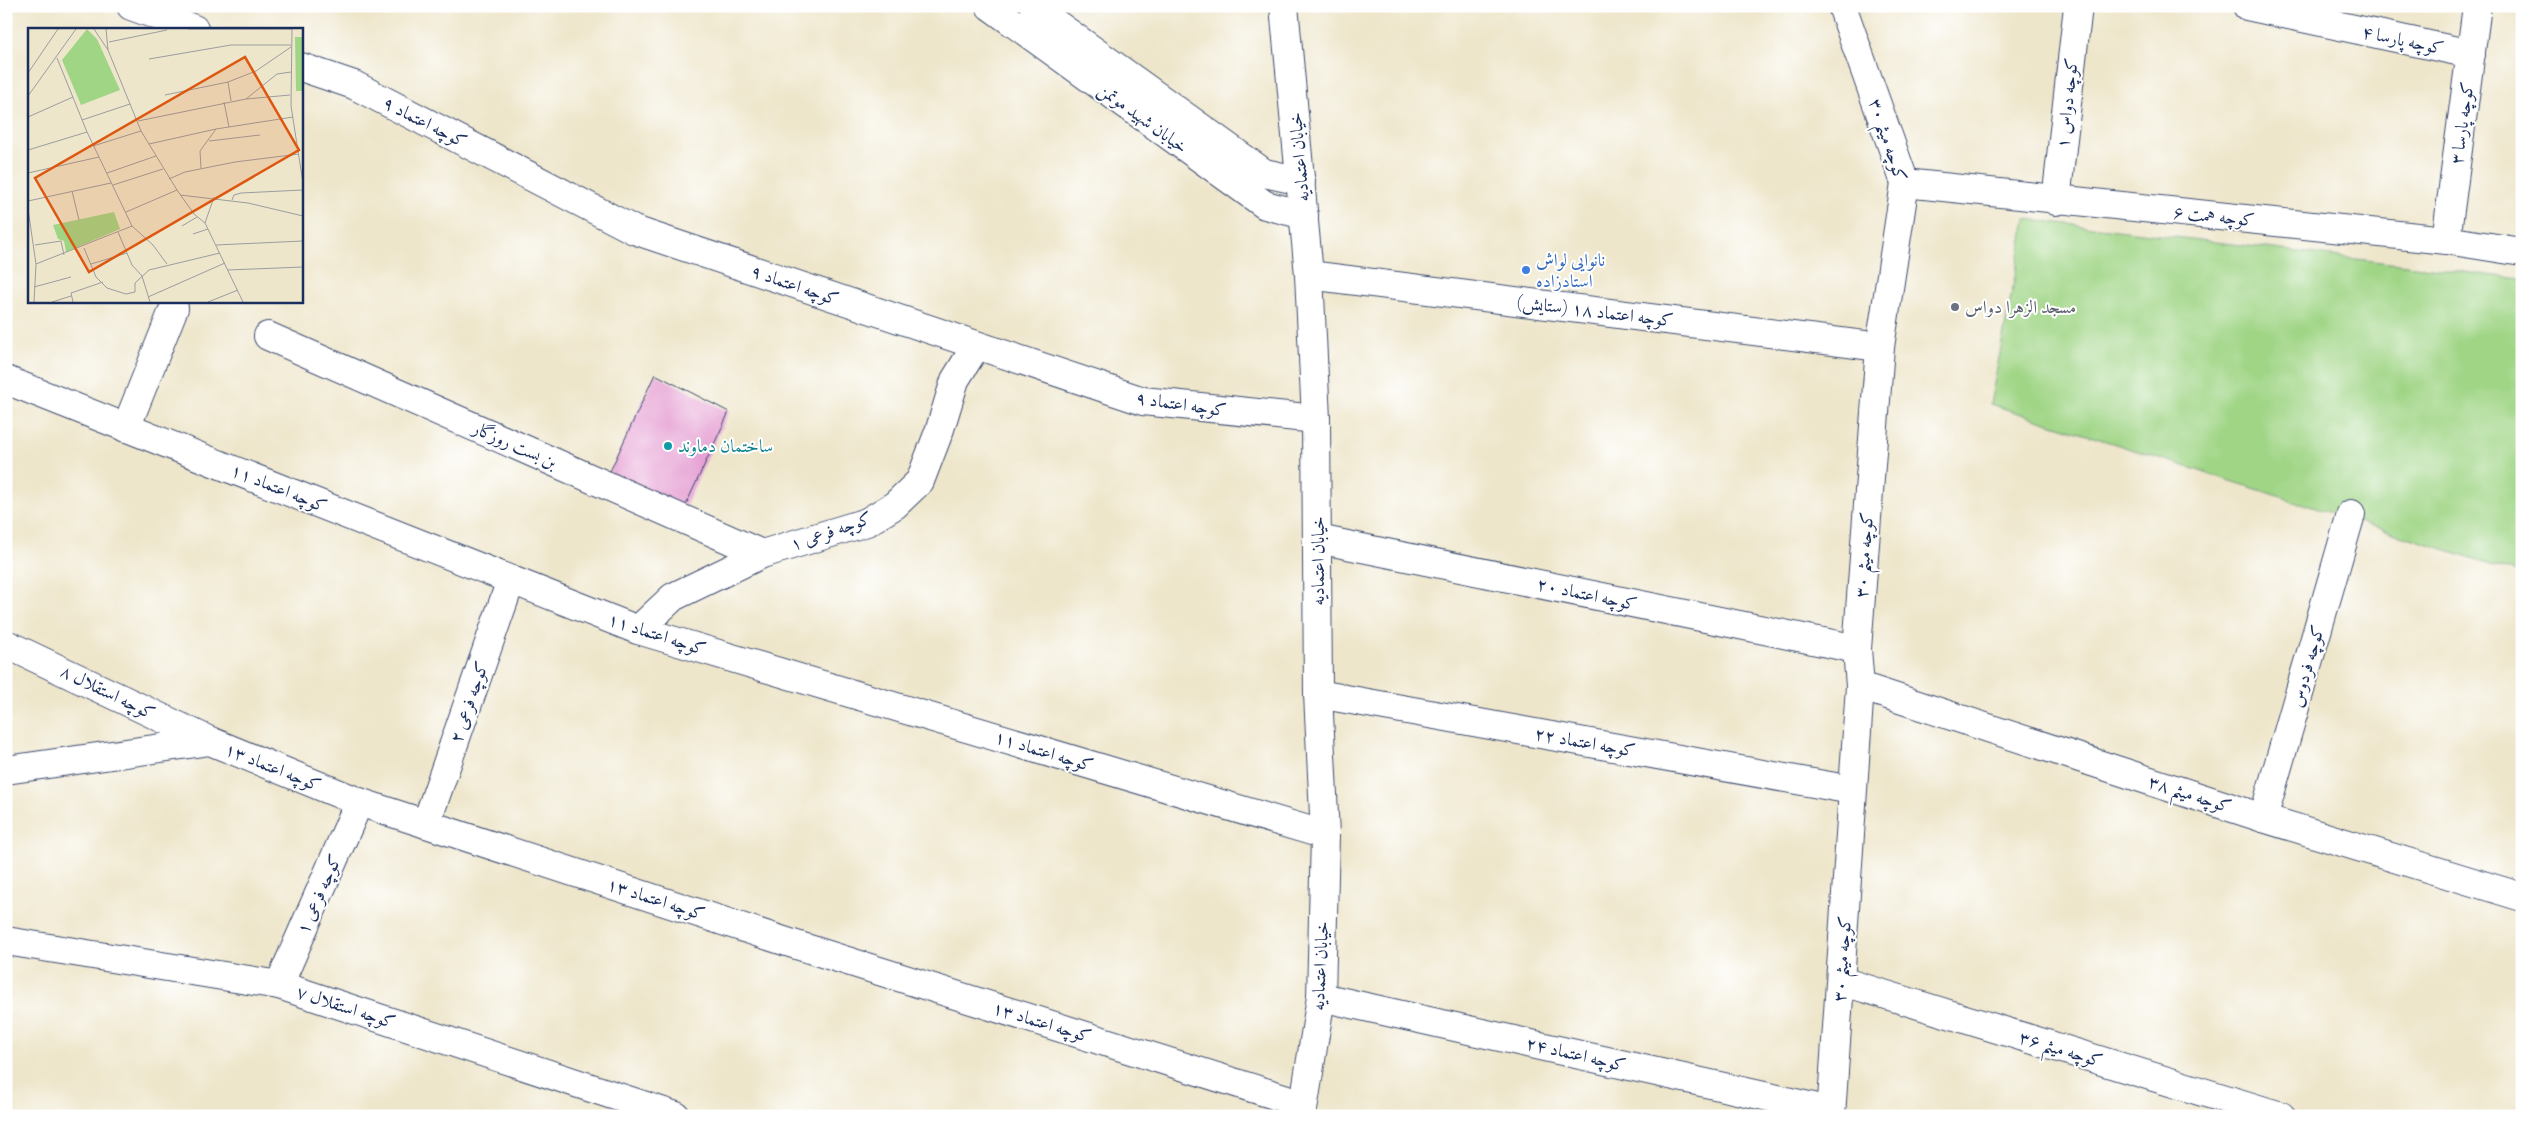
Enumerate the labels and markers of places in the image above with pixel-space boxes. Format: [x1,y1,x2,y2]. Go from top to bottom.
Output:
place label: نانوایی لواش استادزاده [1536,249,1605,296]
marker: نانوایی لواش استادزاده [1520,264,1532,276]
place label: مسجد الزهرا دواس [1965,296,2076,322]
marker: مسجد الزهرا دواس [1949,301,1961,313]
place label: ساختمان دماوند [678,435,773,461]
marker: ساختمان دماوند [662,440,674,452]

